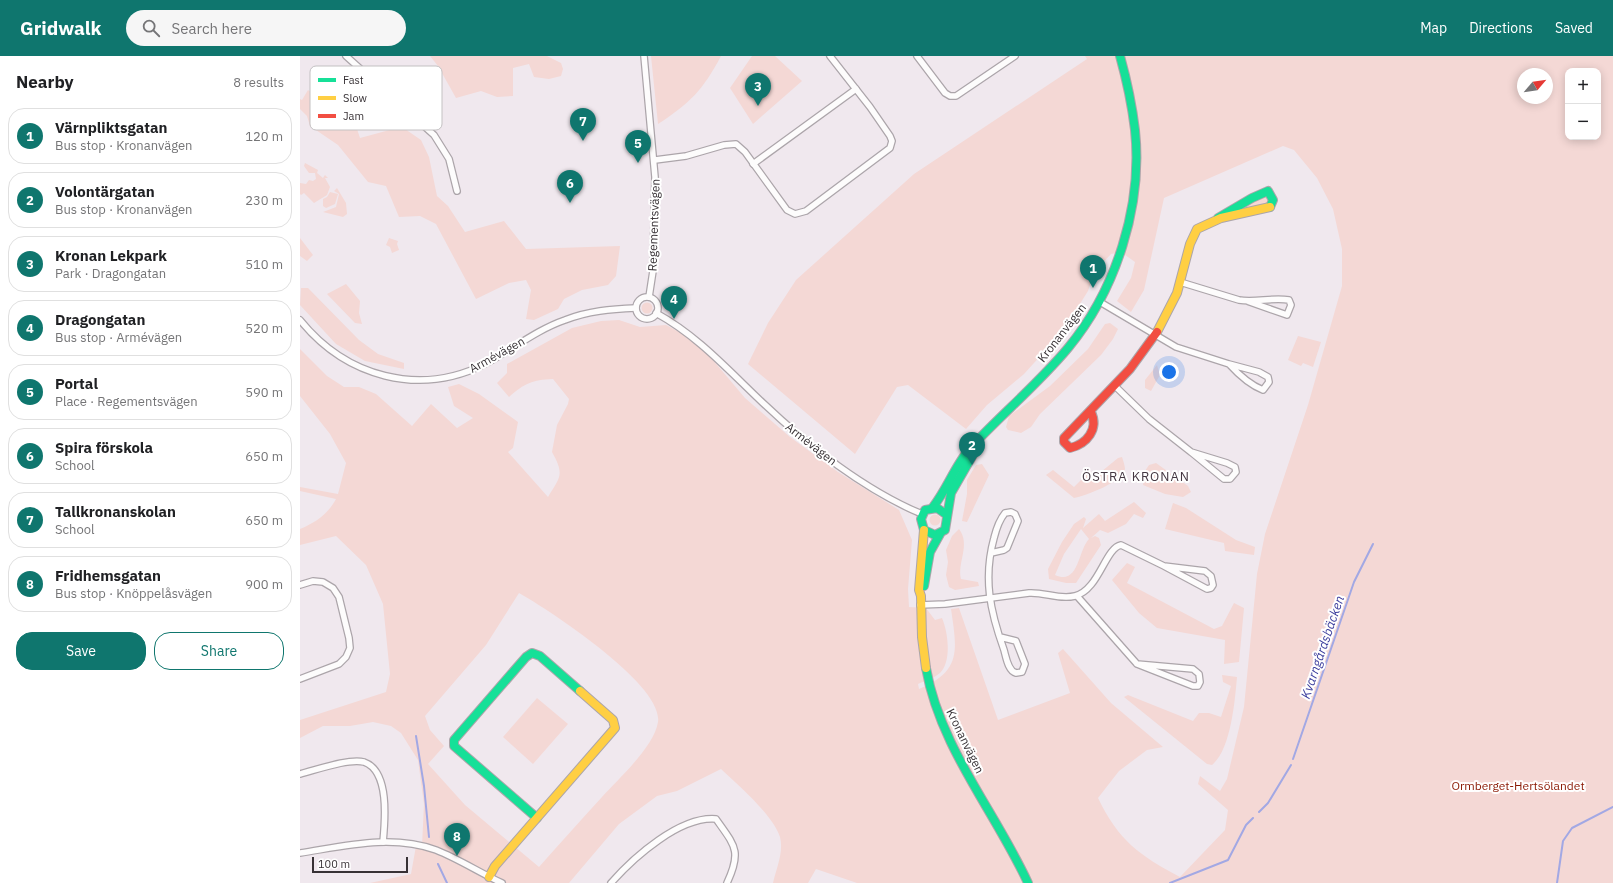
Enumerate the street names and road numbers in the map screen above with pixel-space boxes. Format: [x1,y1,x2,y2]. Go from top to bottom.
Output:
street label: Regementsvägen [644,178,663,272]
street label: Kronanvägen [1034,300,1089,365]
street label: Armévägen [466,333,527,376]
street label: Armévägen [783,419,840,468]
street label: Kronanvägen [943,706,988,776]

